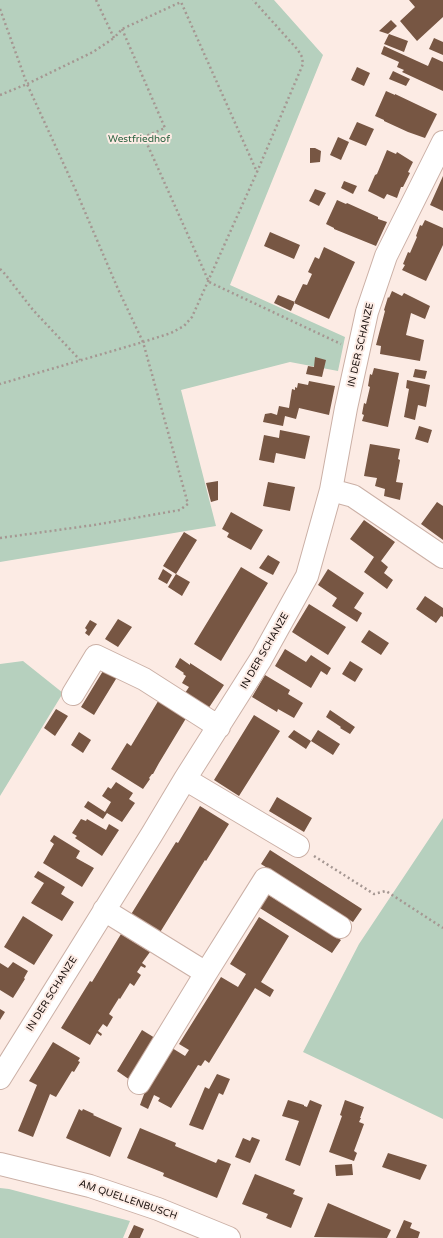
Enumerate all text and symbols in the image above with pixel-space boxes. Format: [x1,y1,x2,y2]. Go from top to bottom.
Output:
park label: Westfriedhof [108,133,170,145]
street label: IN DER SCHANZE [345,302,377,388]
street label: IN DER SCHANZE [238,611,292,691]
street label: IN DER SCHANZE [24,954,80,1034]
street label: AM QUELLENBUSCH [77,1178,179,1222]

